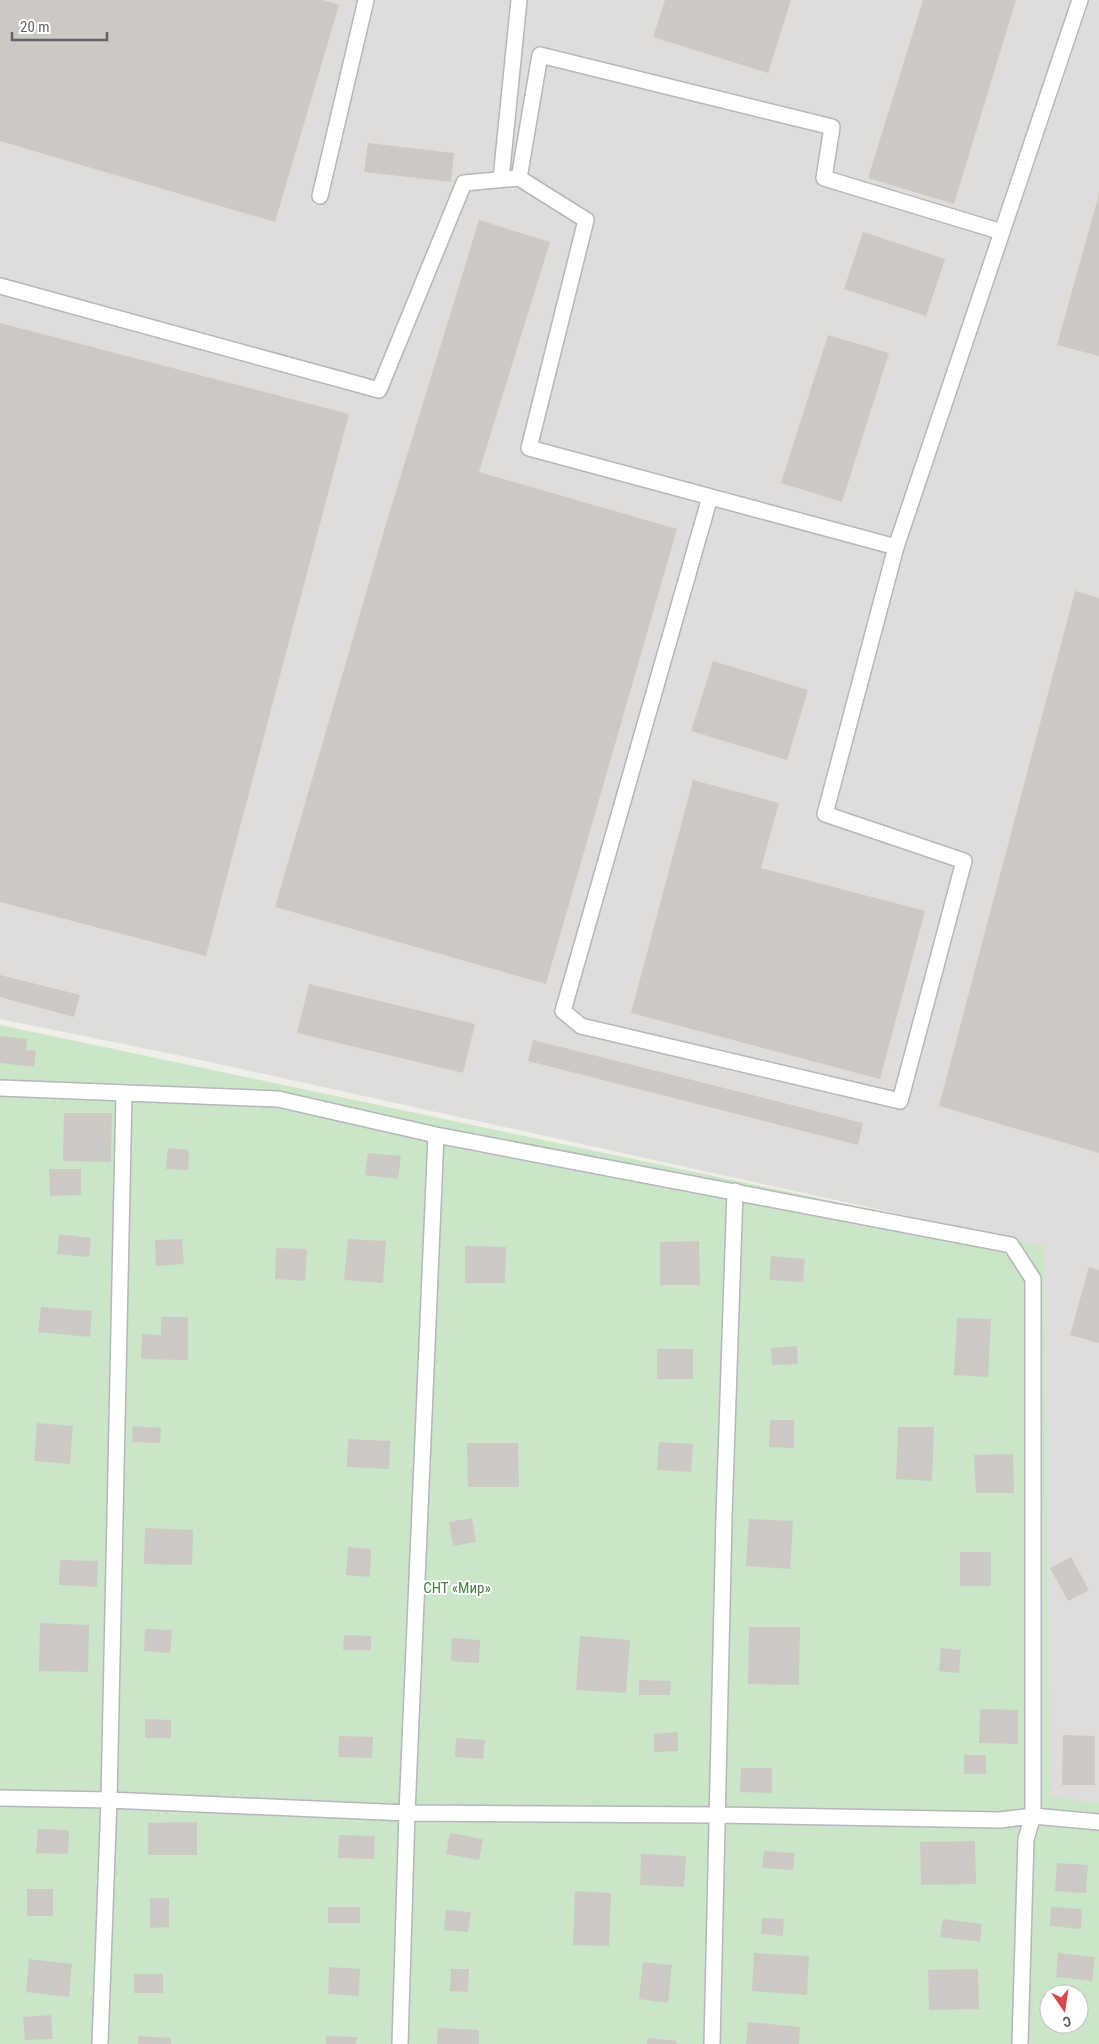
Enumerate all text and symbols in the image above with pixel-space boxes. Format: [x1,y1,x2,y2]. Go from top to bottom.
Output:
scale bar [12,10,108,42]
text: 20 m [20,18,50,36]
park label: СНТ «Мир» [423,1579,491,1597]
north arrow [1039,1984,1089,2034]
text: С [1061,2013,1073,2030]

